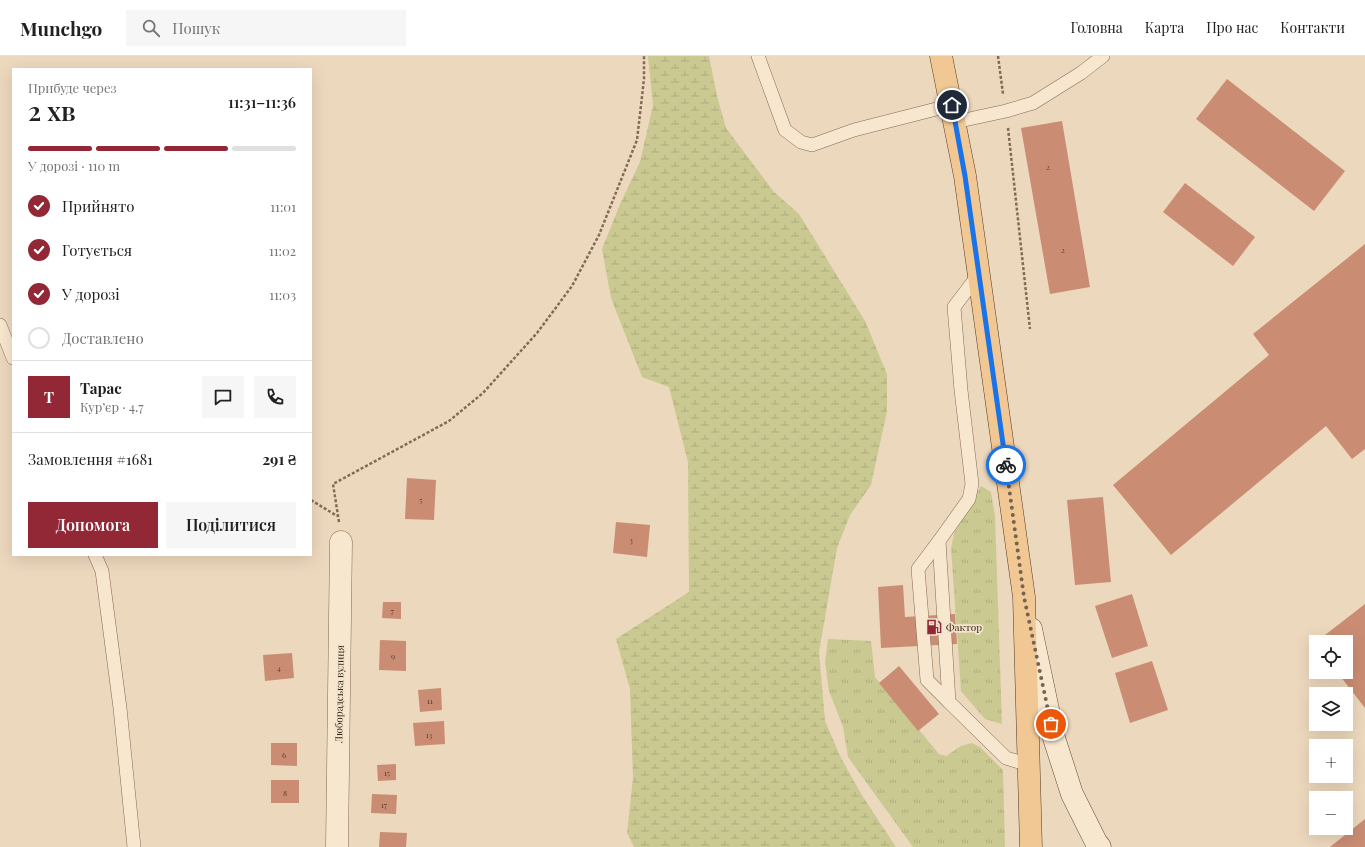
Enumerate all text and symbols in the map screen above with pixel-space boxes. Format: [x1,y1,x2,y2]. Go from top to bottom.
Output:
search box [126,10,406,46]
text: Munchgo [20,15,102,41]
icon: search [140,17,162,39]
text: Пошук [172,18,220,38]
text: Головна [1071,18,1123,37]
text: Карта [1145,18,1184,37]
text: Про нас [1206,18,1258,37]
text: Контакти [1280,18,1345,37]
text: Прибуде через [28,79,117,96]
pin [935,88,969,122]
text: 11:31–11:36 [228,92,296,112]
text: 2 хв [28,93,76,128]
icon: home [941,94,963,116]
text: У дорозі · 110 m [28,157,120,174]
house number: 2 [1046,161,1050,172]
icon: check [28,195,50,217]
text: Прийнято [62,196,134,216]
text: 11:01 [270,198,296,215]
icon: check [28,239,50,261]
text: Готується [62,240,132,260]
text: 11:02 [269,242,296,259]
house number: 2 [1061,244,1065,255]
icon: check [28,283,50,305]
text: У дорозі [62,284,120,304]
text: 11:03 [269,286,296,303]
text: Доставлено [62,328,144,348]
button: chat [202,376,244,418]
button: phone [254,376,296,418]
text: Тарас [80,378,122,398]
text: Т [44,387,54,407]
text: Кур’єр · 4.7 [80,398,144,415]
courier [986,445,1026,485]
text: Замовлення #1681 [28,449,153,469]
text: 291 ₴ [262,449,296,469]
icon: bike [995,454,1017,476]
house number: 5 [419,494,423,505]
button: Допомога [28,502,158,548]
button: Поділитися [166,502,296,548]
house number: 3 [629,534,633,545]
house number: 7 [390,605,394,616]
fuel station icon: Фактор [925,618,943,636]
place label: Фактор [946,620,982,634]
map controls [1309,635,1353,835]
button: locate [1309,635,1353,679]
street label: Люборадська вулиця [331,644,347,744]
house number: 9 [391,650,395,661]
house number: 4 [277,662,281,673]
button: layers [1309,687,1353,731]
house number: 11 [427,695,433,706]
pin [1034,707,1068,741]
icon: bag [1040,713,1062,735]
house number: 13 [426,729,433,740]
button: + [1309,739,1353,783]
house number: 6 [282,749,286,760]
house number: 15 [384,767,390,778]
house number: 8 [283,787,287,798]
button: − [1309,791,1353,835]
house number: 17 [381,799,388,810]

